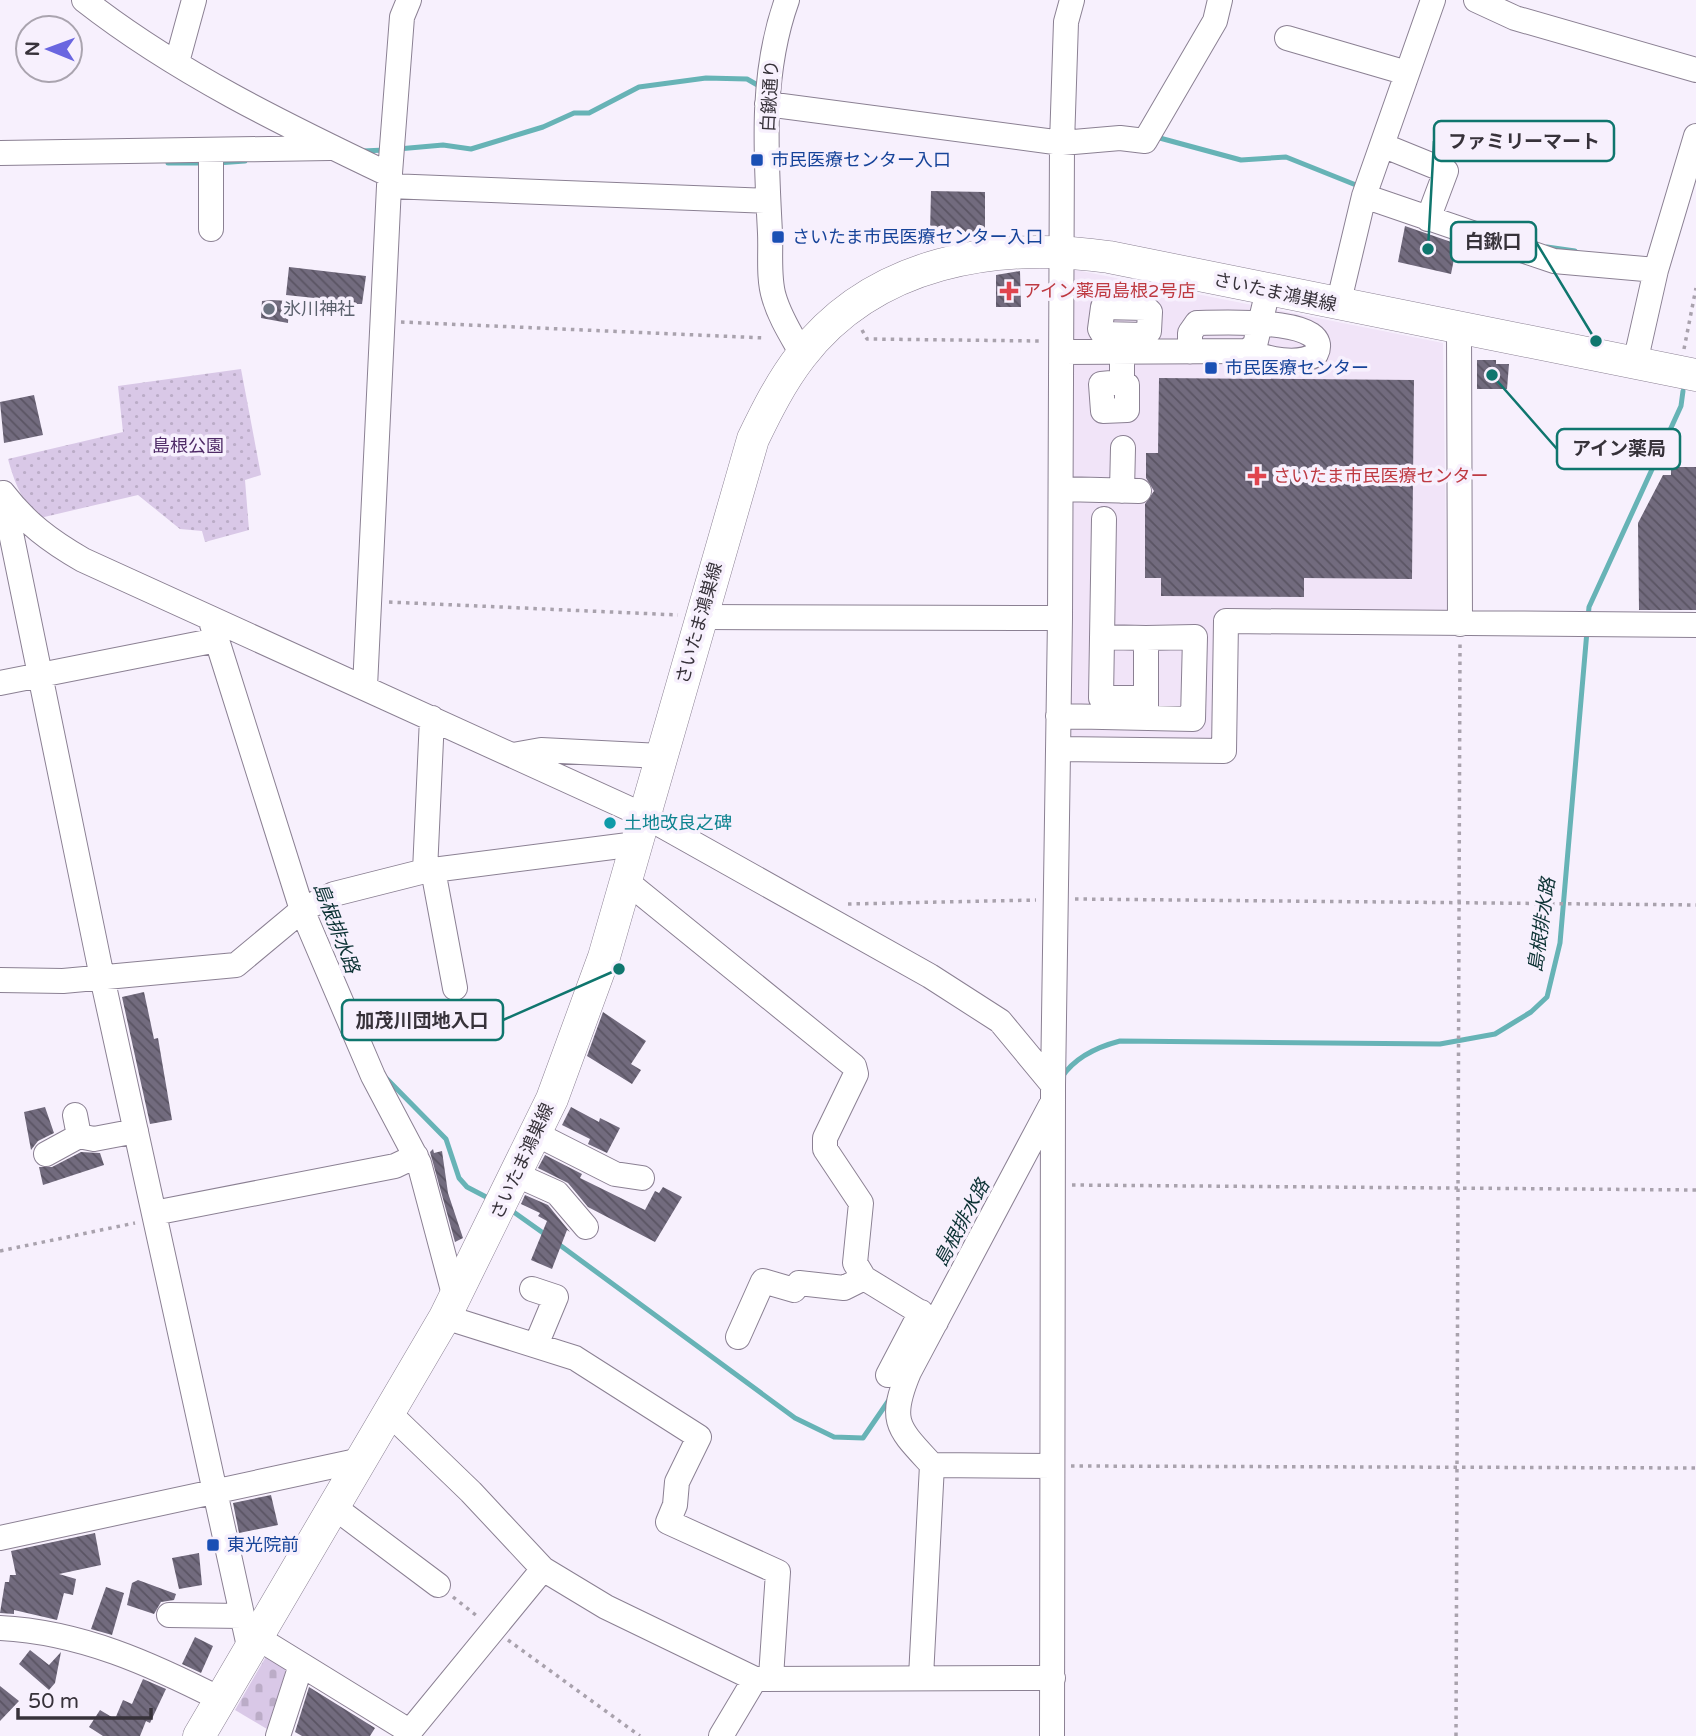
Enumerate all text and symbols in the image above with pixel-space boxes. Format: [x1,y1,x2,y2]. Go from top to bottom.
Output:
north arrow [14,14,84,84]
text: N [22,41,44,57]
street label: 白鍬通り [757,59,783,133]
callout: ファミリーマート [1434,121,1614,161]
text: ファミリーマート [1448,131,1600,153]
place label: 市民医療センター入口 [771,149,951,171]
marker: 市民医療センター入口 [749,152,765,168]
callout: 白鍬口 [1451,222,1536,262]
place label: さいたま市民医療センター入口 [792,226,1043,248]
marker: さいたま市民医療センター入口 [770,229,786,245]
text: 白鍬口 [1464,231,1522,253]
street label: さいたま鴻巣線 [1211,268,1339,316]
place label: アイン薬局島根2号店 [1023,280,1195,302]
marker: アイン薬局島根2号店 [1001,283,1017,299]
place label: 氷川神社 [283,298,355,320]
marker: 氷川神社 [261,301,277,317]
place label: 市民医療センター [1225,357,1369,379]
marker: 市民医療センター [1203,360,1219,376]
callout: アイン薬局 [1557,429,1680,469]
park label: 島根公園 [152,435,224,457]
text: アイン薬局 [1572,438,1666,460]
place label: さいたま市民医療センター [1273,465,1488,487]
marker: さいたま市民医療センター [1247,466,1267,486]
street label: さいたま鴻巣線 [671,560,727,686]
place label: 土地改良之碑 [624,812,732,834]
marker: 土地改良之碑 [602,815,618,831]
water label: 島根排水路 [1524,874,1560,974]
water label: 島根排水路 [309,880,364,978]
callout: 加茂川団地入口 [342,1000,503,1040]
text: 加茂川団地入口 [355,1010,489,1032]
street label: さいたま鴻巣線 [486,1099,558,1223]
water label: 島根排水路 [930,1174,995,1270]
place label: 東光院前 [227,1534,299,1556]
marker: 東光院前 [205,1537,221,1553]
scale bar [18,1676,150,1720]
text: 50 m [28,1689,79,1714]

